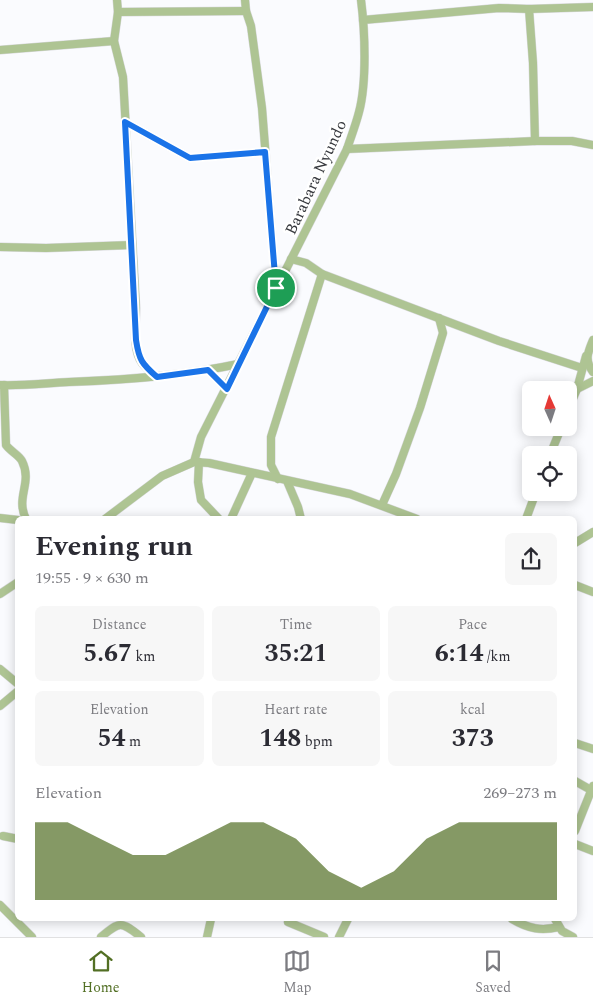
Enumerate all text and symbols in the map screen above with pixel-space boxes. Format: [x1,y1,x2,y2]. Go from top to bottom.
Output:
street label: Barabara Nyundo [279,116,353,239]
pin [255,267,297,309]
icon: arrive [262,274,290,302]
north arrow [522,381,578,436]
map controls [522,381,577,501]
button: locate [522,446,577,501]
text: Evening run [35,525,193,568]
button: share [505,533,557,585]
text: 19:55 · 9 × 630 m [35,566,149,590]
text: Distance [92,614,147,635]
text: Time [280,614,312,635]
text: Pace [458,614,487,635]
text: 5.67 [83,635,132,673]
text: 35:21 [265,635,327,673]
text: 6:14 [435,635,484,673]
text: km [132,646,155,667]
text: /km [484,646,510,667]
text: Elevation [90,699,149,720]
text: Heart rate [264,699,328,720]
text: kcal [460,699,485,720]
text: 54 [98,720,126,758]
text: 148 [259,720,301,758]
text: 373 [452,720,494,758]
text: m [126,731,141,752]
text: bpm [301,731,333,752]
text: Elevation [35,781,102,805]
text: 269–273 m [483,781,557,805]
tab: Home [82,947,120,998]
tab: Map [283,947,312,998]
tab: Saved [475,947,511,998]

